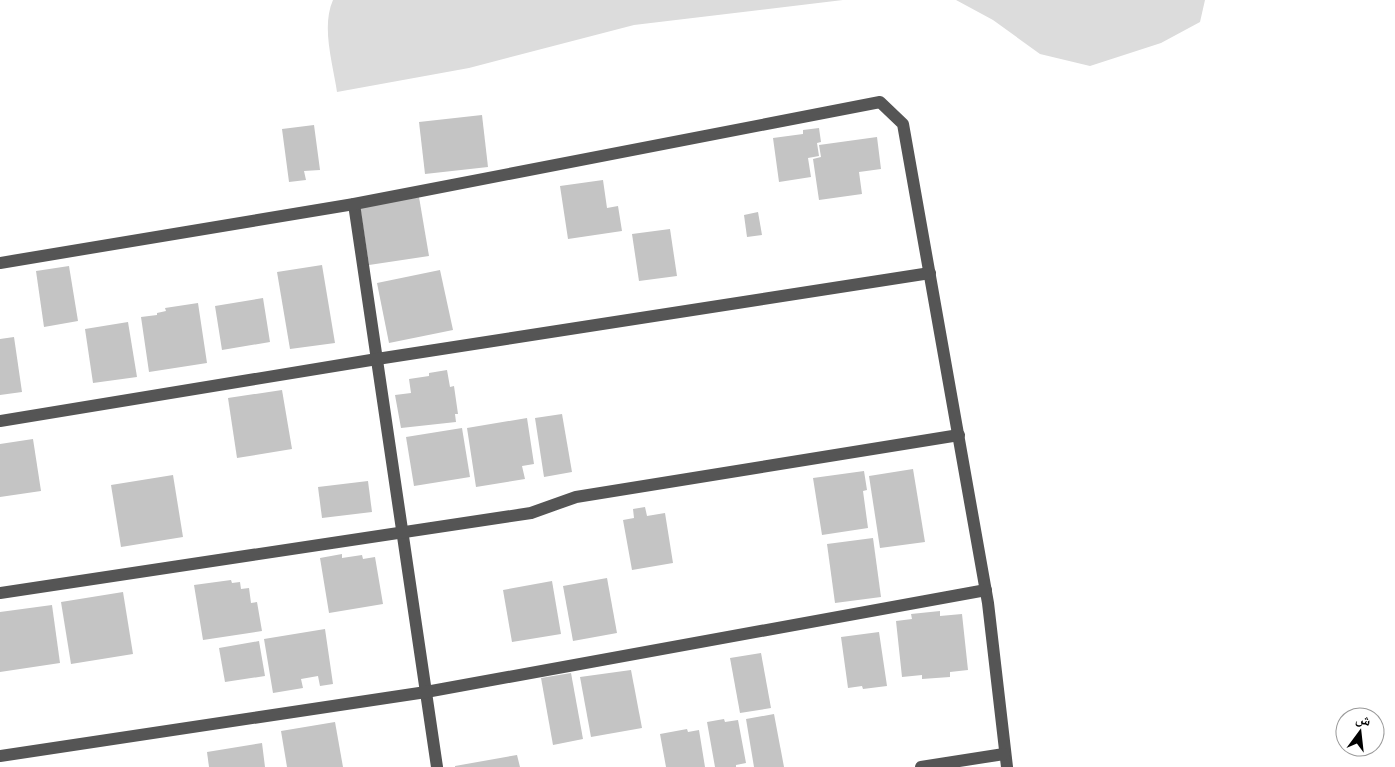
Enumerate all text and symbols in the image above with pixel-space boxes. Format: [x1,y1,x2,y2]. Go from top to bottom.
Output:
north arrow [1335,707,1385,757]
text: ش [1354,710,1373,730]

